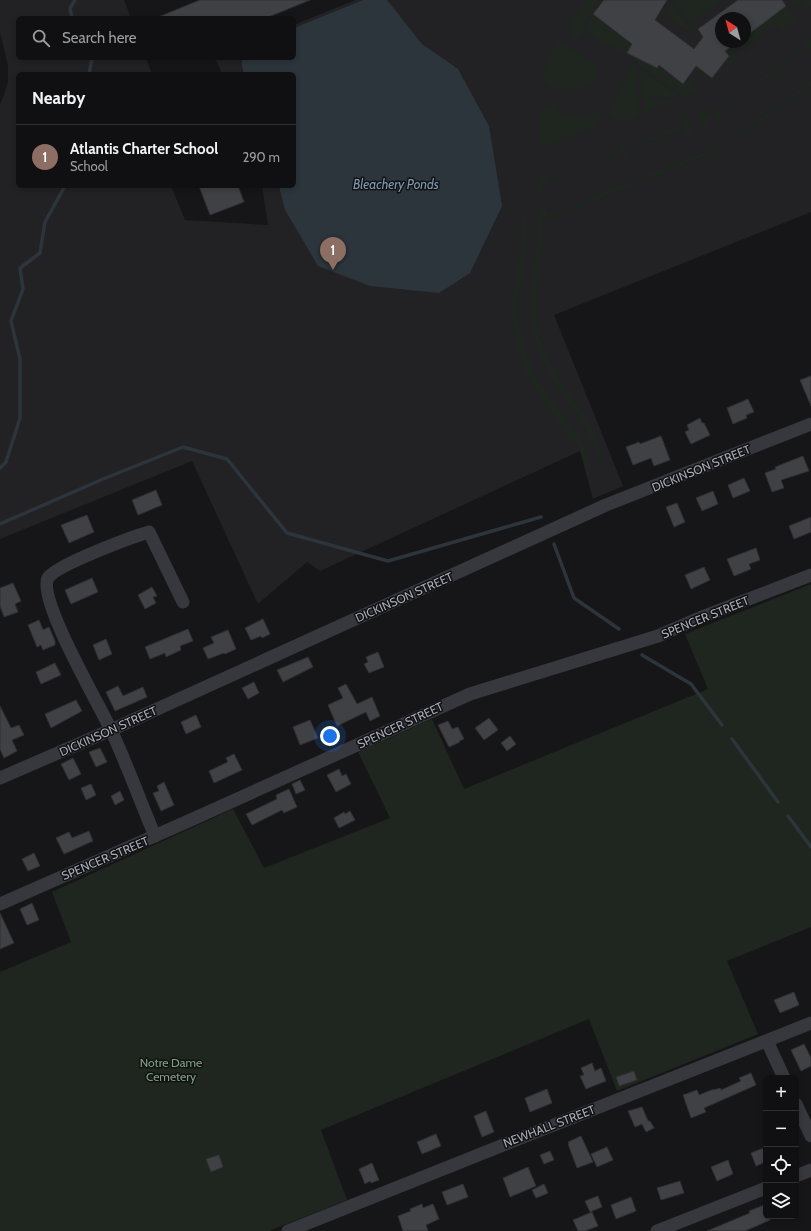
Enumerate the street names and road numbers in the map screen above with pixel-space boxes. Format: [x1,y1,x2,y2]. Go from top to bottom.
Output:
street label: DICKINSON STREET [649,441,753,495]
street label: DICKINSON STREET [353,569,456,625]
street label: SPENCER STREET [659,592,752,641]
street label: SPENCER STREET [355,698,446,752]
street label: DICKINSON STREET [57,703,160,759]
street label: SPENCER STREET [59,833,151,883]
street label: NEWHALL STREET [501,1101,598,1150]

